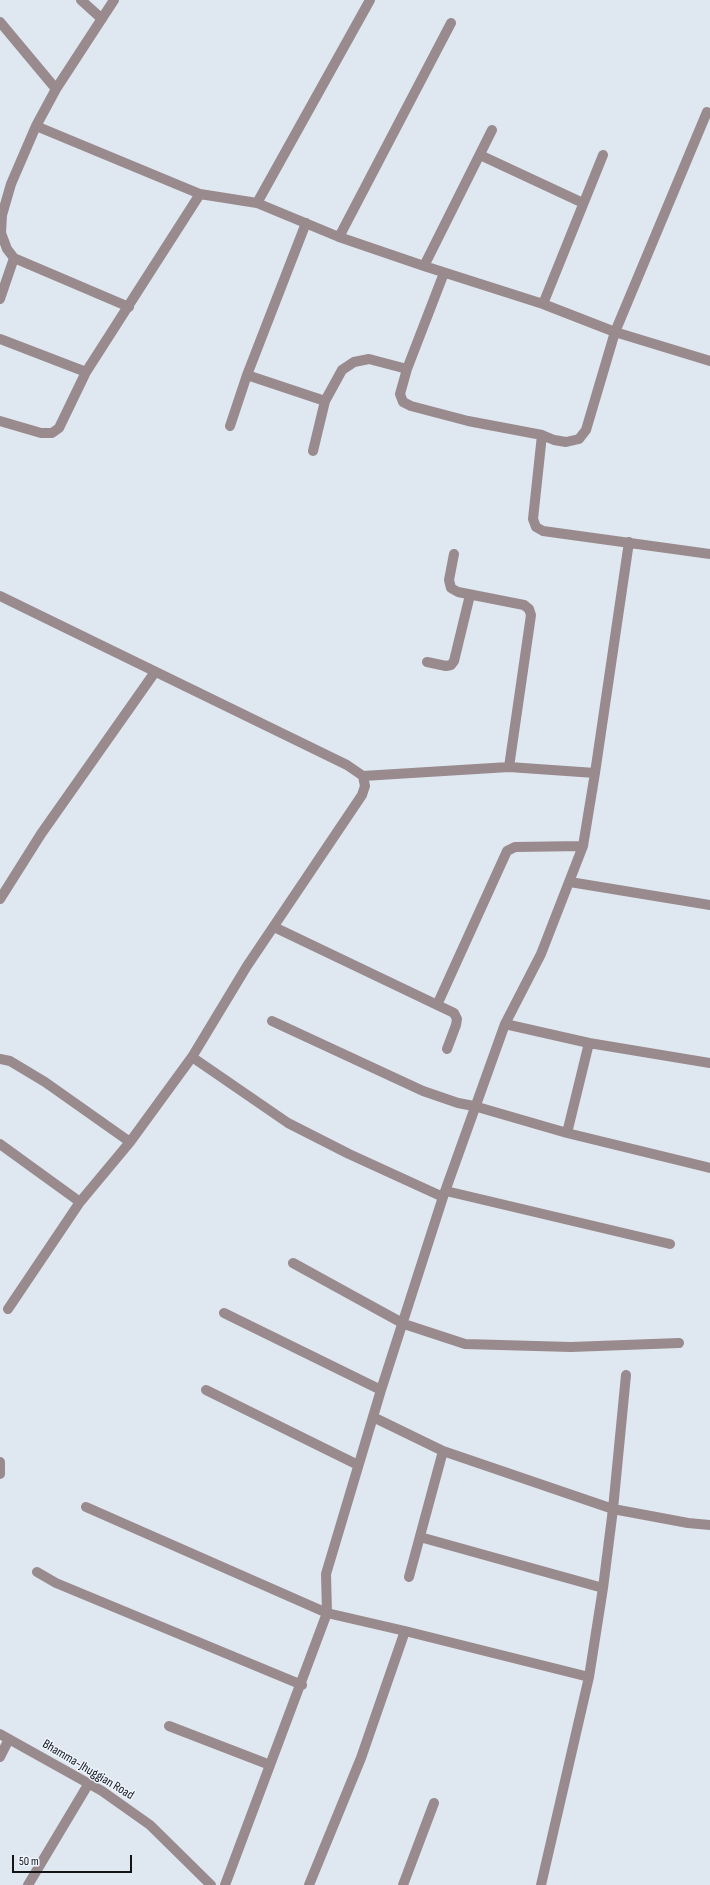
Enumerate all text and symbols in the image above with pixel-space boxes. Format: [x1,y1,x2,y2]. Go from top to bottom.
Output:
street label: Bhamma-Jhuggian Road [39,1737,137,1803]
scale bar [14,1847,134,1873]
text: 50 m [19,1854,39,1869]

